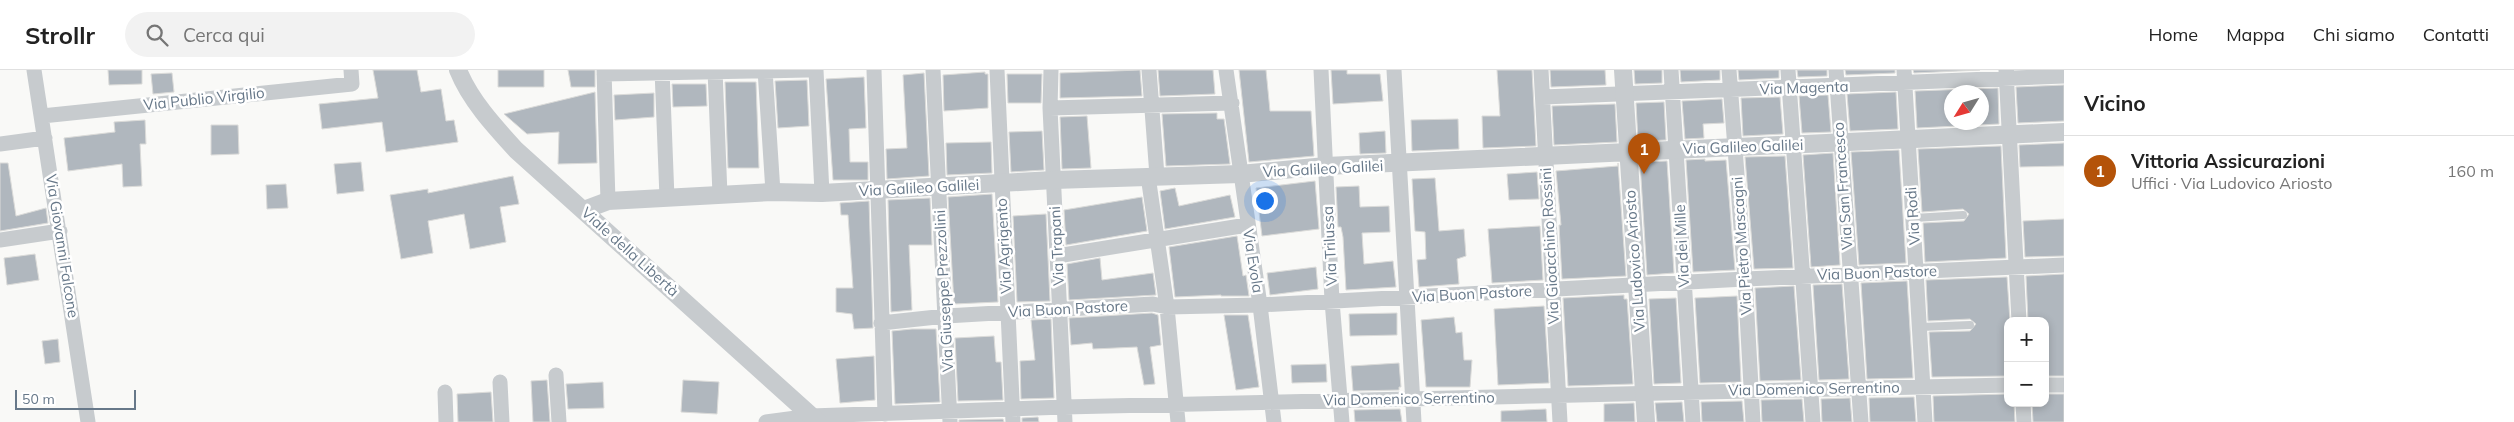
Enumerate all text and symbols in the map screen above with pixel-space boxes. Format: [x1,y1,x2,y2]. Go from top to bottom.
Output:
search box [125,12,475,57]
text: Strollr [25,20,95,50]
icon: search [143,21,171,49]
text: Cerca qui [183,23,265,47]
text: Home [2148,23,2198,46]
text: Mappa [2226,23,2285,46]
text: Chi siamo [2313,23,2395,46]
text: Contatti [2423,23,2489,46]
street label: Via Magenta [1759,76,1849,99]
street label: Via Publio Virgilio [142,83,265,114]
north arrow [1944,85,1989,130]
text: Vicino [2084,90,2146,116]
street label: Via San Francesco [1829,121,1856,251]
pin: 1 [1628,133,1660,174]
street label: Via Galileo Galilei [1682,135,1804,158]
text: Vittoria Assicurazioni [2131,149,2325,173]
street label: Via Galileo Galilei [1262,156,1384,181]
text: 1 [2095,161,2105,181]
text: 160 m [2447,161,2494,181]
street label: Via Gioacchino Rossini [1536,167,1563,325]
street label: Via Giovanni Falcone [42,173,83,319]
text: Uffici · Via Ludovico Ariosto [2131,173,2332,193]
street label: Via Galileo Galilei [858,175,980,200]
street label: Via Pietro Mascagni [1727,176,1756,316]
street label: Via Rodi [1901,186,1924,246]
your location [1252,188,1278,214]
street label: Via Ludovico Ariosto [1620,189,1649,333]
street label: Via Agrigento [992,198,1015,294]
street label: Viale della Libertà [578,203,683,300]
street label: Via dei Mille [1670,204,1693,288]
street label: Via Trapani [1045,206,1068,286]
street label: Via Trilussa [1318,206,1341,286]
street label: Via Giuseppe Prezzolini [930,209,957,373]
street label: Via Evola [1239,228,1268,294]
street label: Via Buon Pastore [1817,261,1937,284]
street label: Via Buon Pastore [1412,281,1532,306]
street label: Via Buon Pastore [1008,296,1128,321]
map controls [2004,317,2049,407]
button: + [2004,317,2049,362]
button: − [2004,362,2049,407]
street label: Via Domenico Serrentino [1728,378,1900,399]
scale bar [15,387,136,410]
street label: Via Domenico Serrentino [1323,388,1495,409]
text: 50 m [22,390,55,408]

